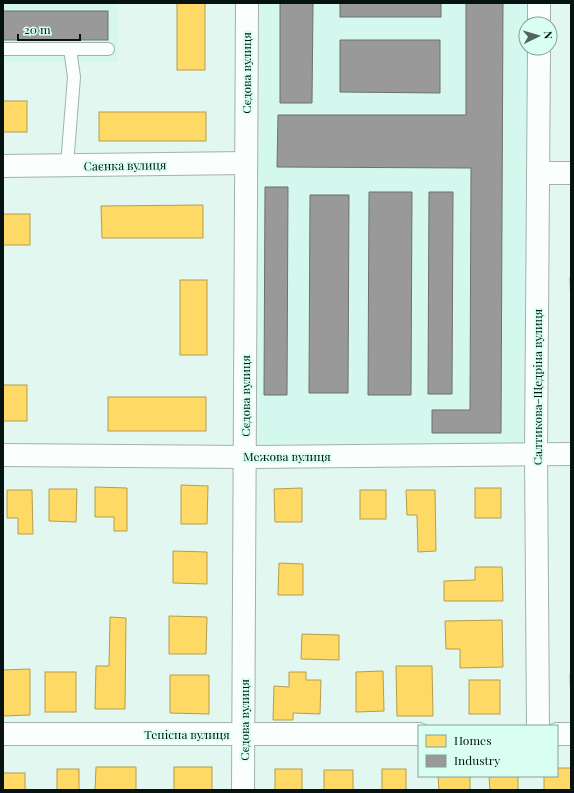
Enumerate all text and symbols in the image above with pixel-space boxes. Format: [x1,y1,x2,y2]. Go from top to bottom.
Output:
scale bar [18,16,80,42]
north arrow [518,16,558,56]
text: 20 m [24,21,51,37]
text: N [541,30,556,40]
street label: Сєдова вулиця [238,32,254,114]
street label: Саєнка вулиця [84,156,167,174]
street label: Салтикова-Щедріна вулиця [529,308,545,465]
street label: Сєдова вулиця [237,355,253,437]
street label: Межова вулиця [243,448,331,464]
street label: Сєдова вулиця [236,679,252,761]
legend [418,725,558,777]
street label: Тенісна вулиця [144,726,230,742]
text: Homes [454,732,492,748]
text: Industry [454,752,500,768]

